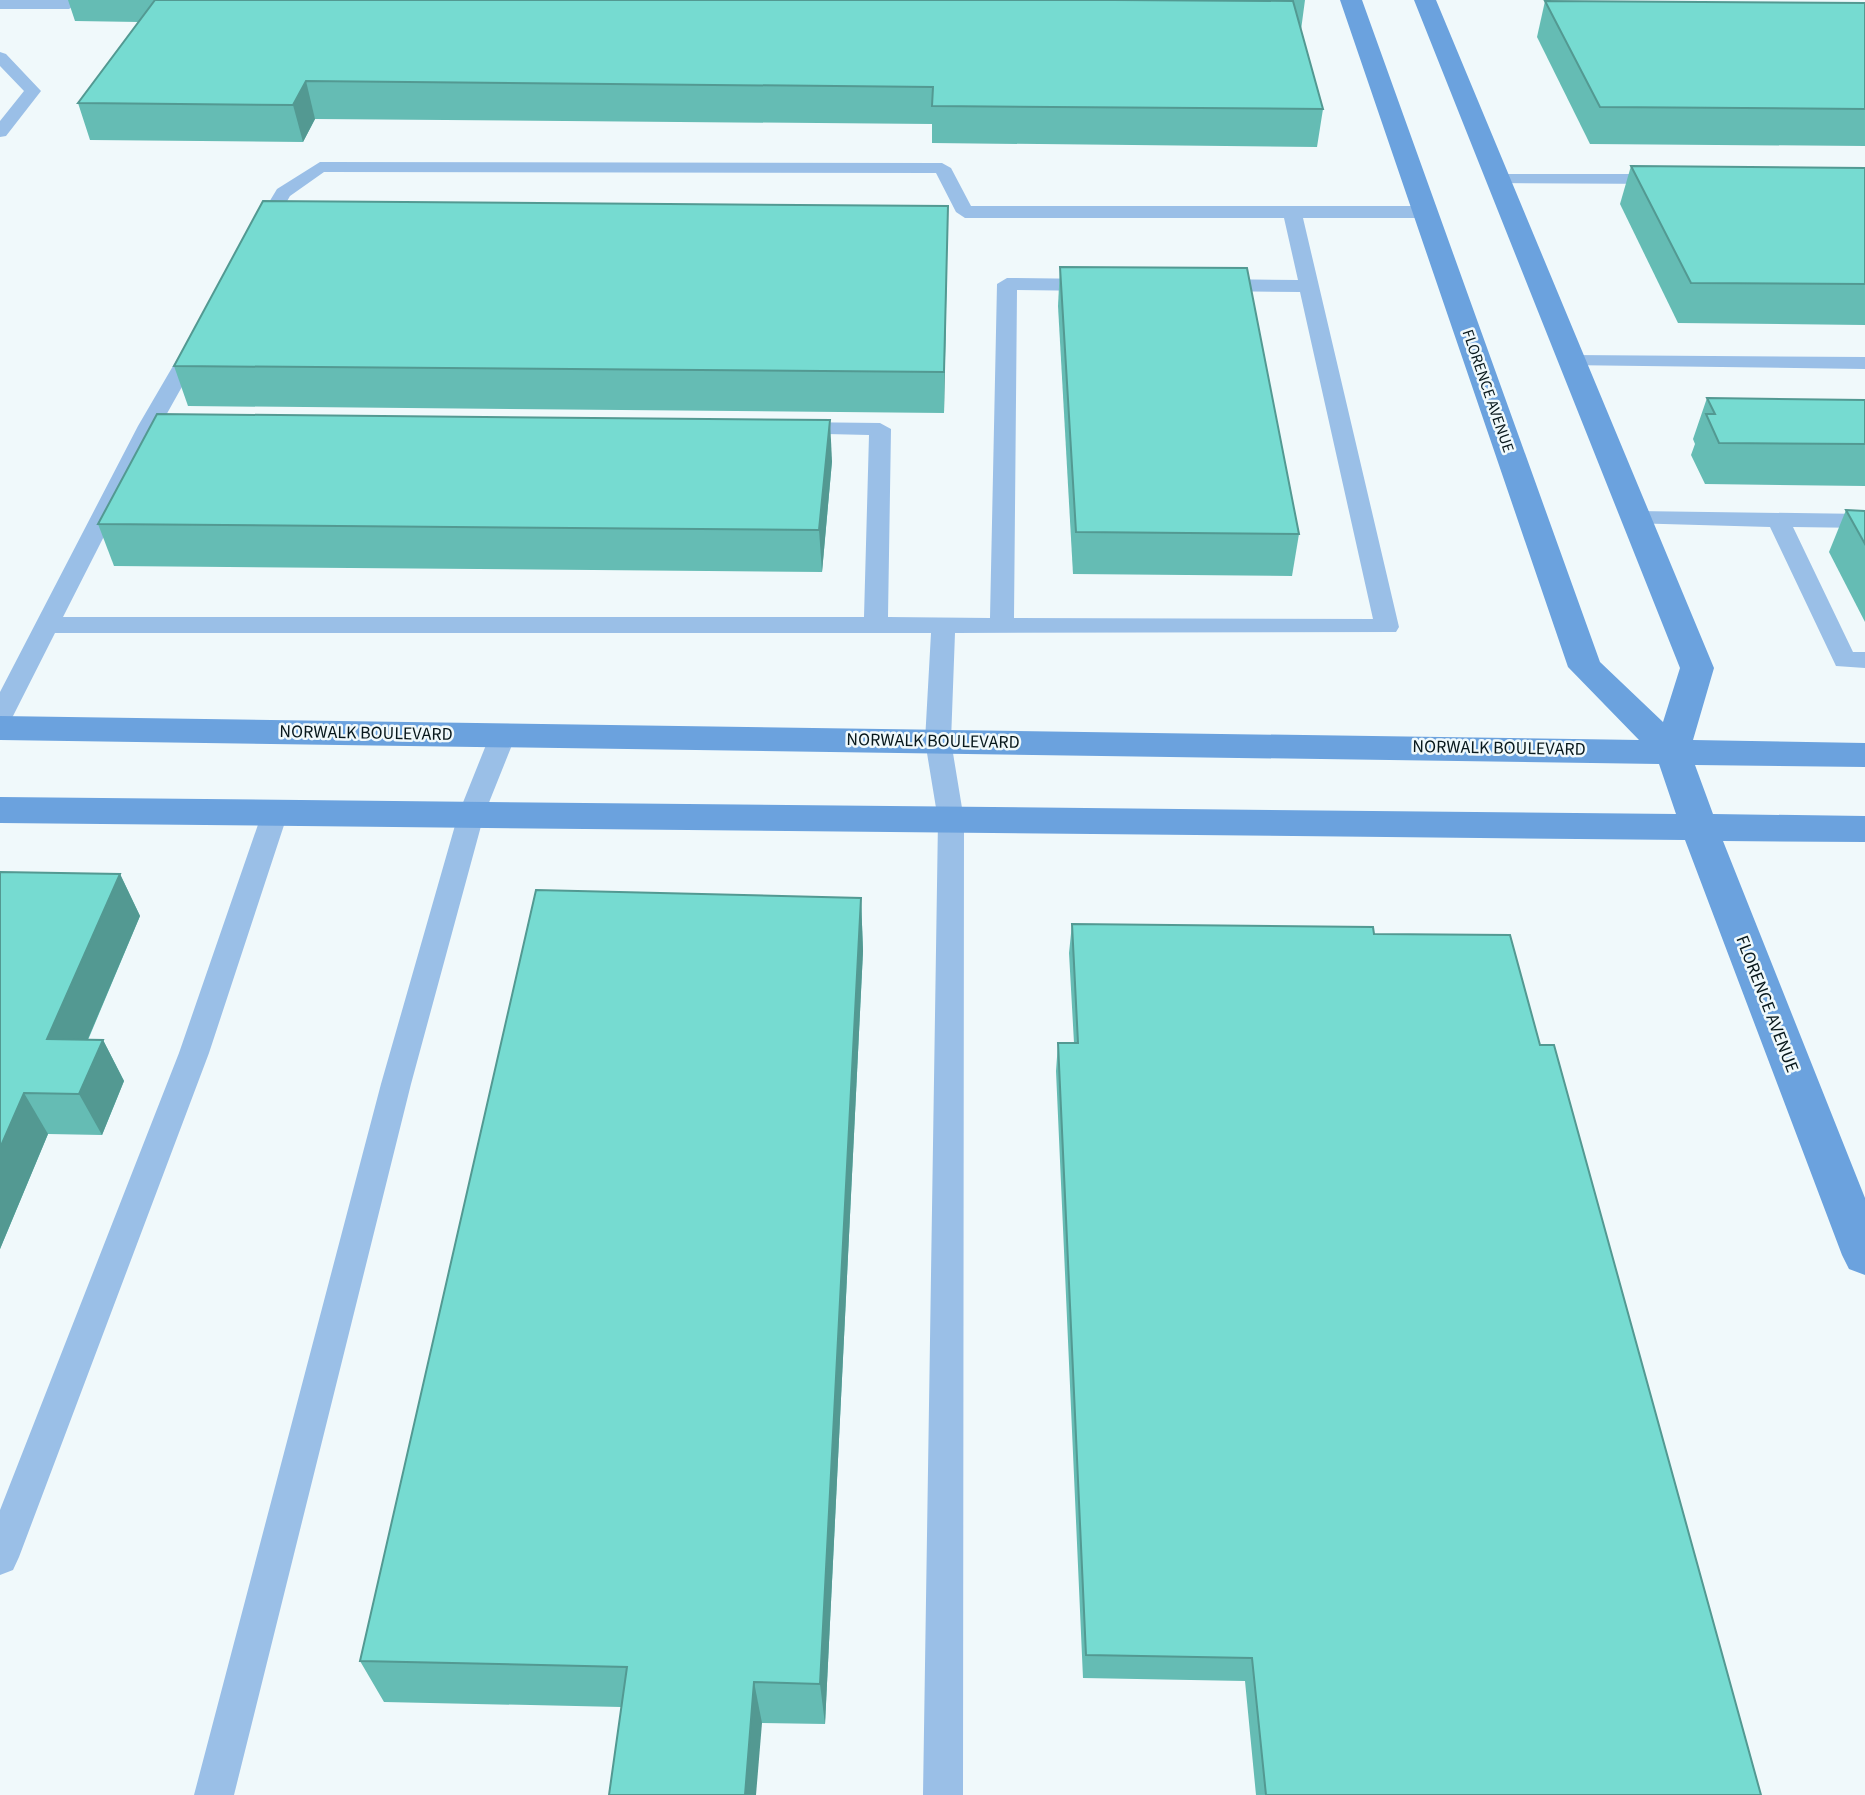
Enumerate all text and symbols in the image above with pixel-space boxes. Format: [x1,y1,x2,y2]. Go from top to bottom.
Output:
street label: FLORENCE AVENUE [1457,327,1519,455]
street label: NORWALK BOULEVARD [279,719,453,747]
street label: NORWALK BOULEVARD [846,727,1020,755]
street label: NORWALK BOULEVARD [1412,734,1586,762]
street label: FLORENCE AVENUE [1729,932,1805,1076]

